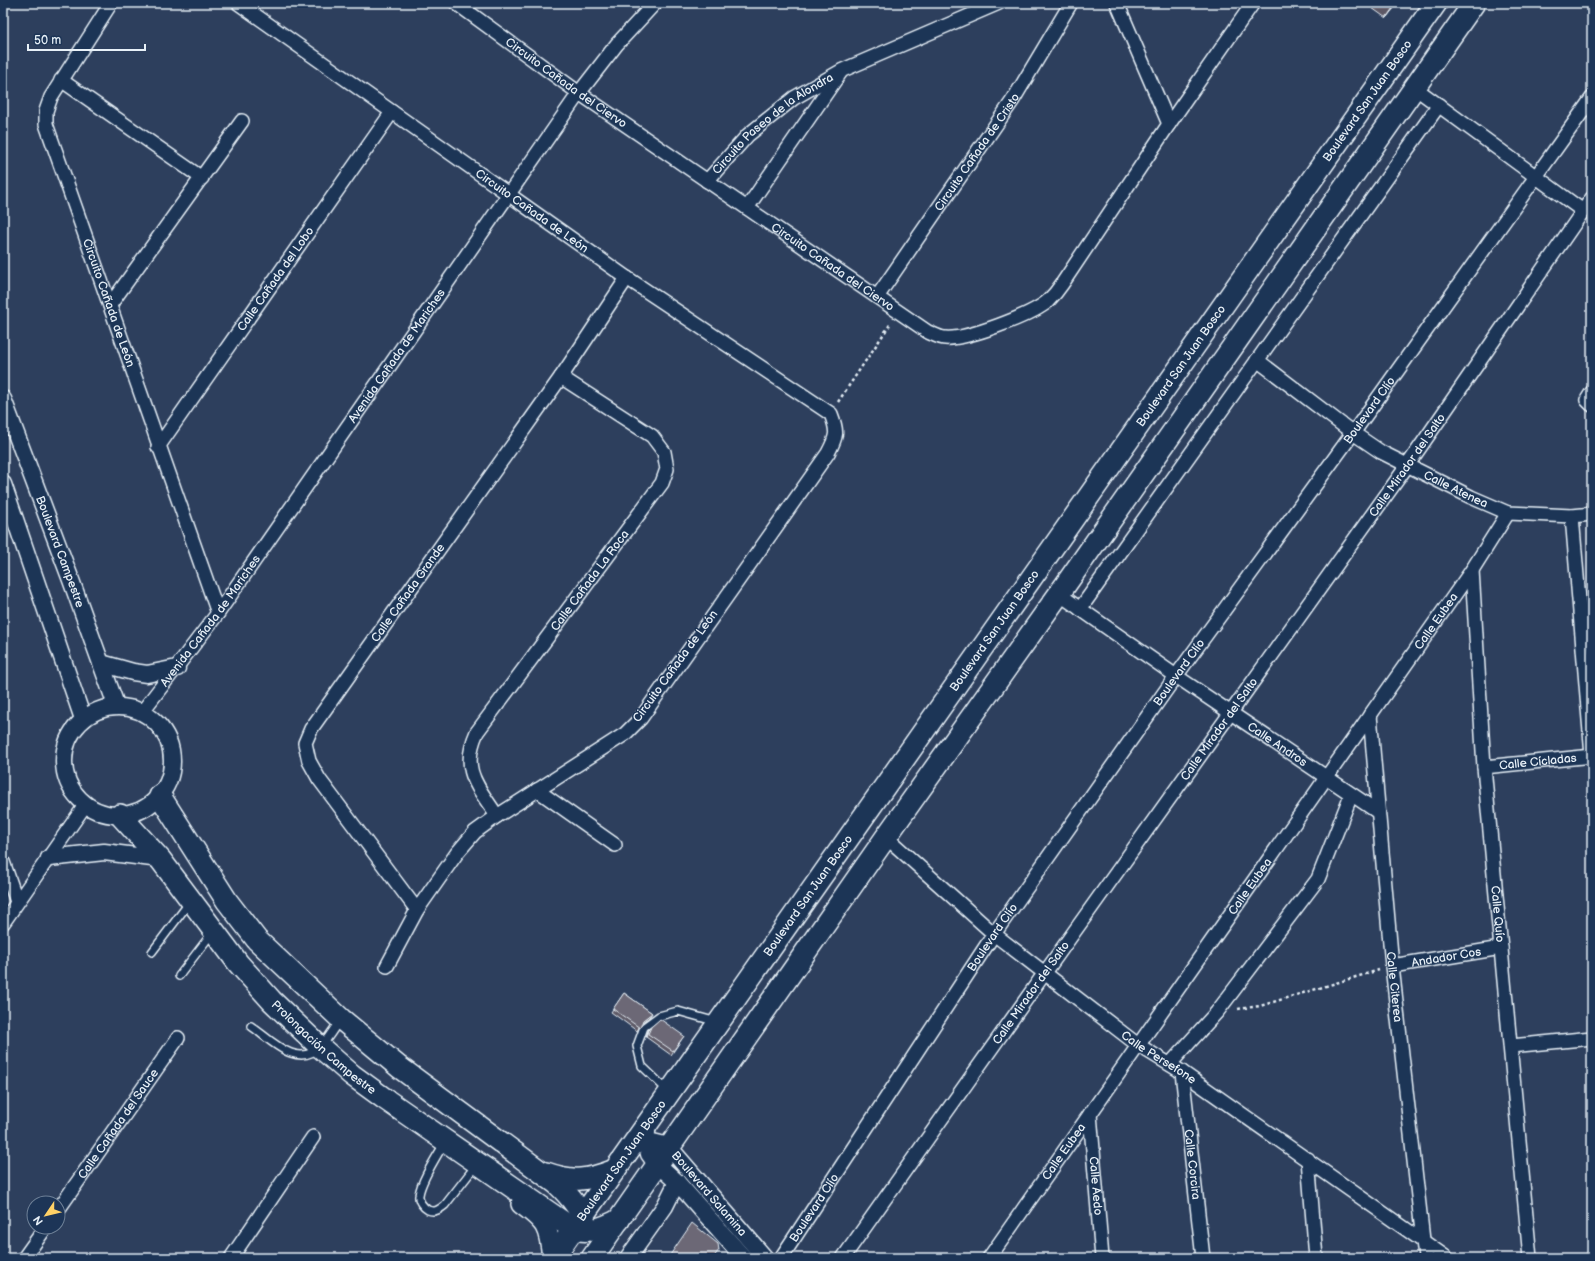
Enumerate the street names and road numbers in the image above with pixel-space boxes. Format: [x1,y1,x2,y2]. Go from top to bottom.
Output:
street label: Circuito Cañada del Ciervo [502,35,630,132]
street label: Boulevard San Juan Bosco [1320,37,1416,165]
street label: Circuito Paseo de la Alondra [709,70,836,178]
street label: Circuito Cañada de Cristo [932,91,1023,214]
street label: Circuito Cañada de León [472,166,591,256]
street label: Circuito Cañada del Ciervo [768,220,897,315]
street label: Calle Cañada del Lobo [234,224,317,334]
street label: Circuito Cañada de León [79,237,138,369]
street label: Avenida Cañada de Mariches [345,286,449,426]
street label: Boulevard San Juan Bosco [1133,302,1229,430]
street label: Boulevard Clío [1341,374,1399,447]
street label: Calle Mirador del Salto [1366,411,1449,520]
street label: Calle Atenea [1421,468,1490,511]
street label: Boulevard Campestre [32,494,87,610]
street label: Calle Cañada La Roca [548,527,633,634]
street label: Calle Cañada Grande [368,541,448,645]
street label: Avenida Cañada de Mariches [157,552,264,690]
street label: Boulevard San Juan Bosco [947,567,1043,695]
street label: Calle Eubea [1411,590,1462,653]
street label: Circuito Cañada de León [630,607,721,725]
street label: Boulevard Clío [1150,636,1208,709]
street label: Calle Mirador del Salto [1178,675,1261,784]
street label: Calle Andros [1244,719,1310,770]
street label: Calle Cícladas [1498,751,1577,773]
street label: Boulevard San Juan Bosco [760,832,856,960]
street label: Calle Eubea [1225,855,1275,918]
street label: Calle Quío [1487,885,1507,943]
street label: Boulevard Clío [964,901,1021,974]
street label: Calle Mirador del Salto [990,938,1073,1048]
street label: Andador Cos [1410,944,1482,971]
street label: Calle Citerea [1383,951,1405,1023]
street label: Prolongación Campestre [268,997,379,1098]
street label: Calle Persefone [1118,1028,1199,1088]
street label: Calle Cañada del Sauce [75,1066,162,1182]
street label: Boulevard San Juan Bosco [574,1097,670,1225]
street label: Calle Eubea [1039,1120,1089,1183]
street label: Calle Corcira [1181,1129,1203,1201]
street label: Boulevard Salamina [668,1148,750,1240]
street label: Calle Aedo [1086,1156,1105,1216]
street label: Boulevard Clío [786,1171,842,1245]

